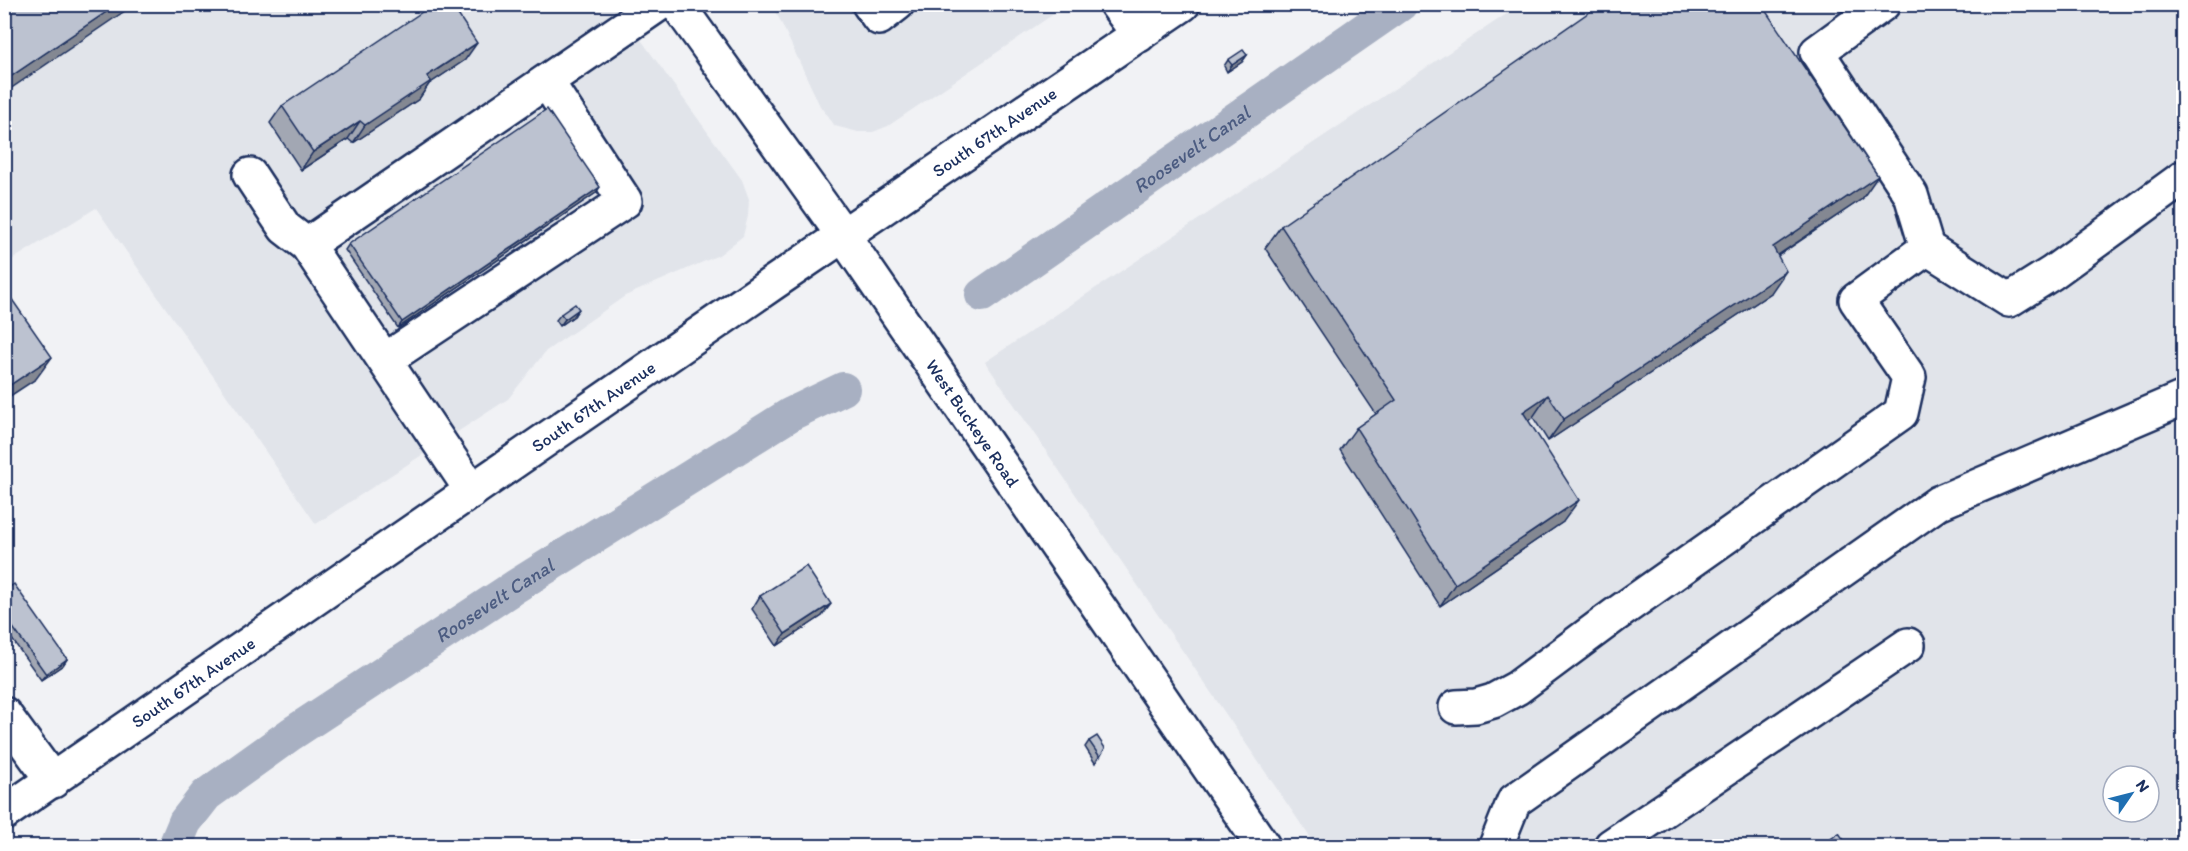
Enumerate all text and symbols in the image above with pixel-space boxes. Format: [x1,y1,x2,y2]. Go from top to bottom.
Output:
street label: South 67th Avenue [928,82,1061,182]
water label: Roosevelt Canal [1128,100,1256,198]
street label: West Buckeye Road [921,355,1024,492]
street label: South 67th Avenue [527,356,660,457]
water label: Roosevelt Canal [430,553,559,648]
street label: South 67th Avenue [127,632,259,733]
north arrow [2101,764,2161,824]
text: N [2132,776,2154,796]

